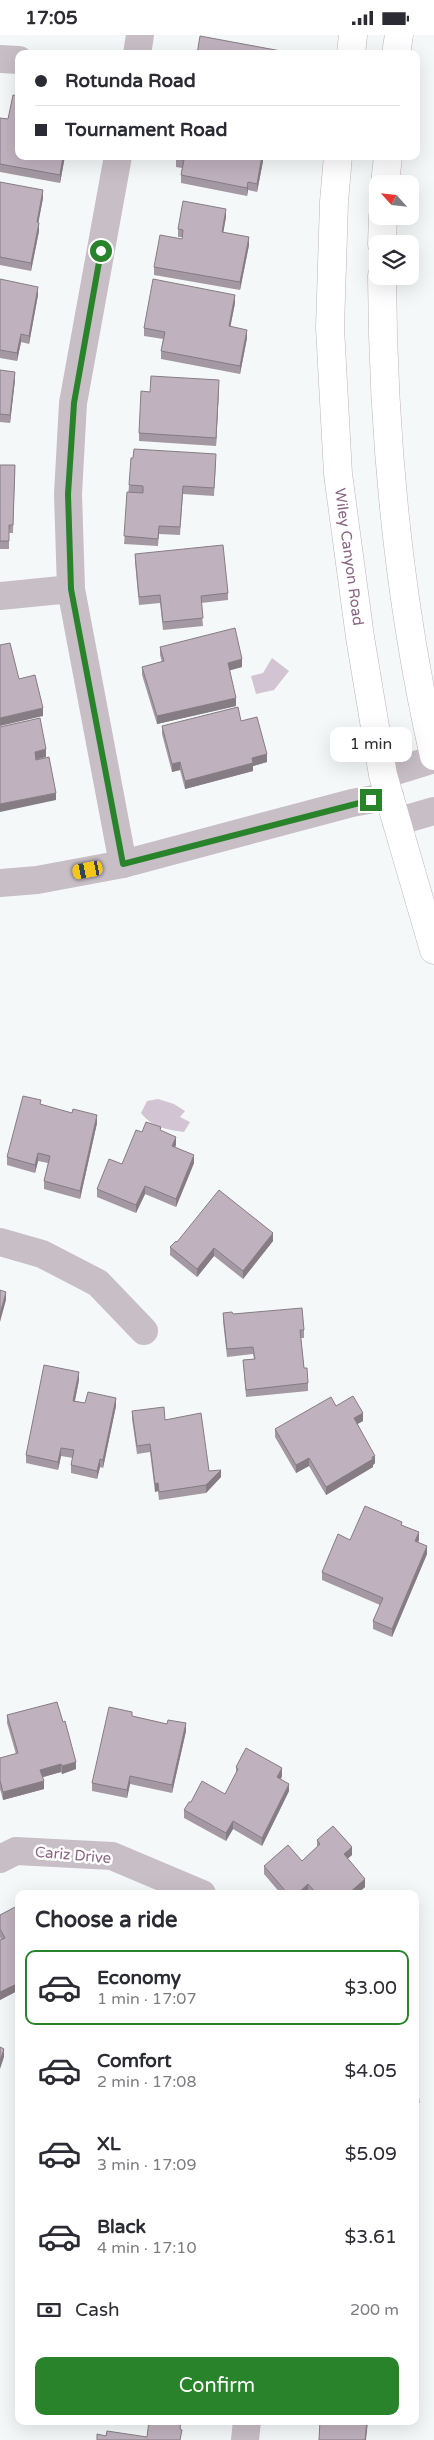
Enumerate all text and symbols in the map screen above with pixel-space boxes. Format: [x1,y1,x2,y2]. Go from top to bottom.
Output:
text: 17:05 [25,7,78,29]
text: Rotunda Road [65,70,196,92]
text: Tournament Road [65,119,228,141]
north arrow [369,175,419,225]
map controls [369,175,419,285]
button: layers [369,235,419,285]
route start [90,240,112,262]
street label: Wiley Canyon Road [331,487,367,627]
callout: 1 min [330,727,412,763]
text: 1 min [350,734,392,754]
route end [360,789,382,811]
car [71,860,104,880]
street label: Cariz Drive [34,1843,112,1867]
text: Choose a ride [35,1907,178,1933]
icon: car [37,1965,82,2010]
text: Economy [97,1967,181,1989]
text: $3.00 [345,1977,397,1999]
text: 1 min · 17:07 [97,1989,196,2009]
icon: car [37,2048,82,2093]
text: Comfort [97,2050,171,2072]
text: $4.05 [345,2060,397,2082]
text: 2 min · 17:08 [97,2072,196,2092]
icon: car [37,2131,82,2176]
text: XL [97,2133,121,2155]
text: $5.09 [345,2143,397,2165]
text: 3 min · 17:09 [97,2155,196,2175]
icon: car [37,2214,82,2259]
text: Black [97,2216,146,2238]
text: $3.61 [345,2226,397,2248]
text: 4 min · 17:10 [97,2238,196,2258]
icon: cash [35,2296,63,2324]
text: Cash [75,2299,120,2321]
text: 200 m [350,2300,399,2320]
button: Confirm [35,2357,399,2415]

